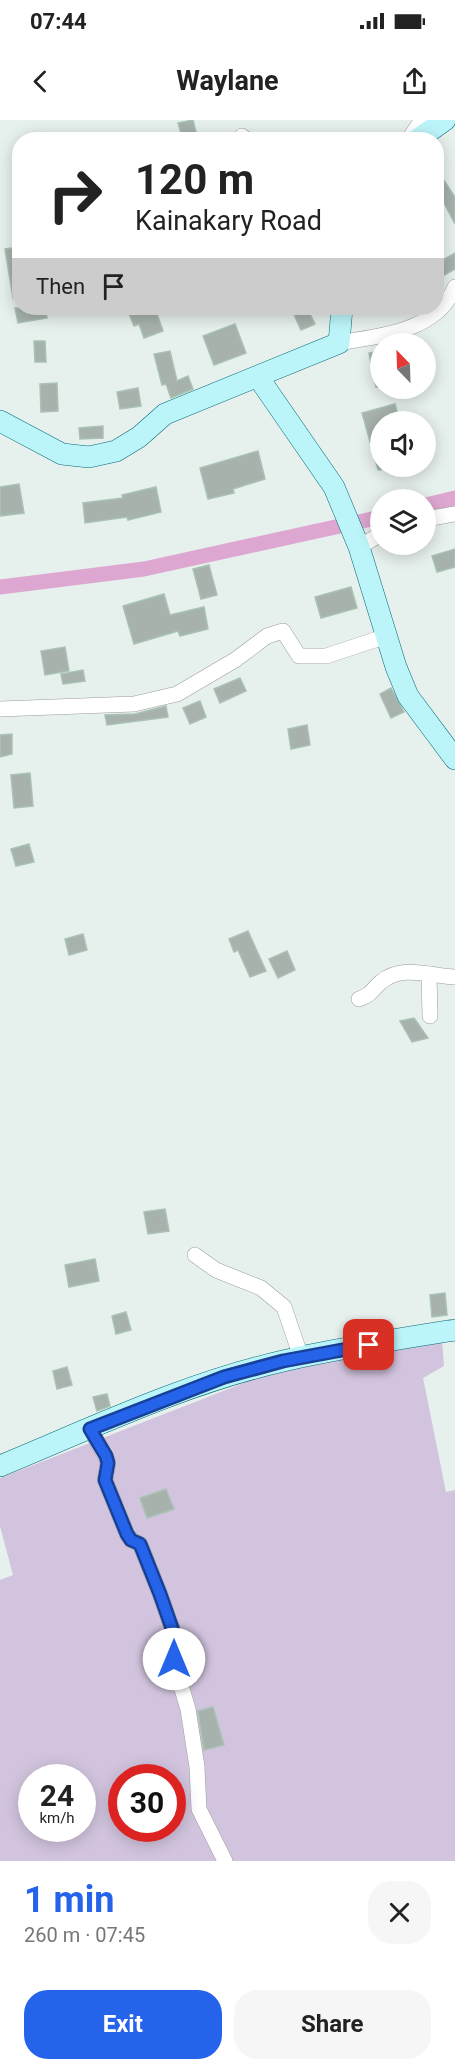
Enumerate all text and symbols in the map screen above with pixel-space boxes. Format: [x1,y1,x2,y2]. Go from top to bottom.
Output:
text: 07:44 [30,9,87,34]
icon: back [24,65,57,98]
text: Waylane [176,65,279,97]
icon: share [398,65,431,98]
text: 120 m [135,155,254,204]
icon: right [36,156,114,234]
text: Kainakary Road [135,205,322,237]
icon: arrive [97,270,130,303]
text: Then [36,274,85,299]
north arrow [370,333,436,399]
map controls [370,333,436,555]
button: sound [370,411,436,477]
button: layers [370,489,436,555]
pin [343,1319,394,1370]
icon: arrive [352,1328,385,1361]
position arrow [142,1627,206,1691]
speed limit sign: 30 [108,1764,186,1842]
text: 24 [40,1778,74,1813]
text: km/h [39,1809,75,1827]
text: 1 min [24,1879,115,1921]
button: close [368,1881,431,1944]
text: 260 m · 07:45 [24,1923,145,1947]
button: Exit [24,1990,222,2059]
button: Share [234,1990,431,2059]

